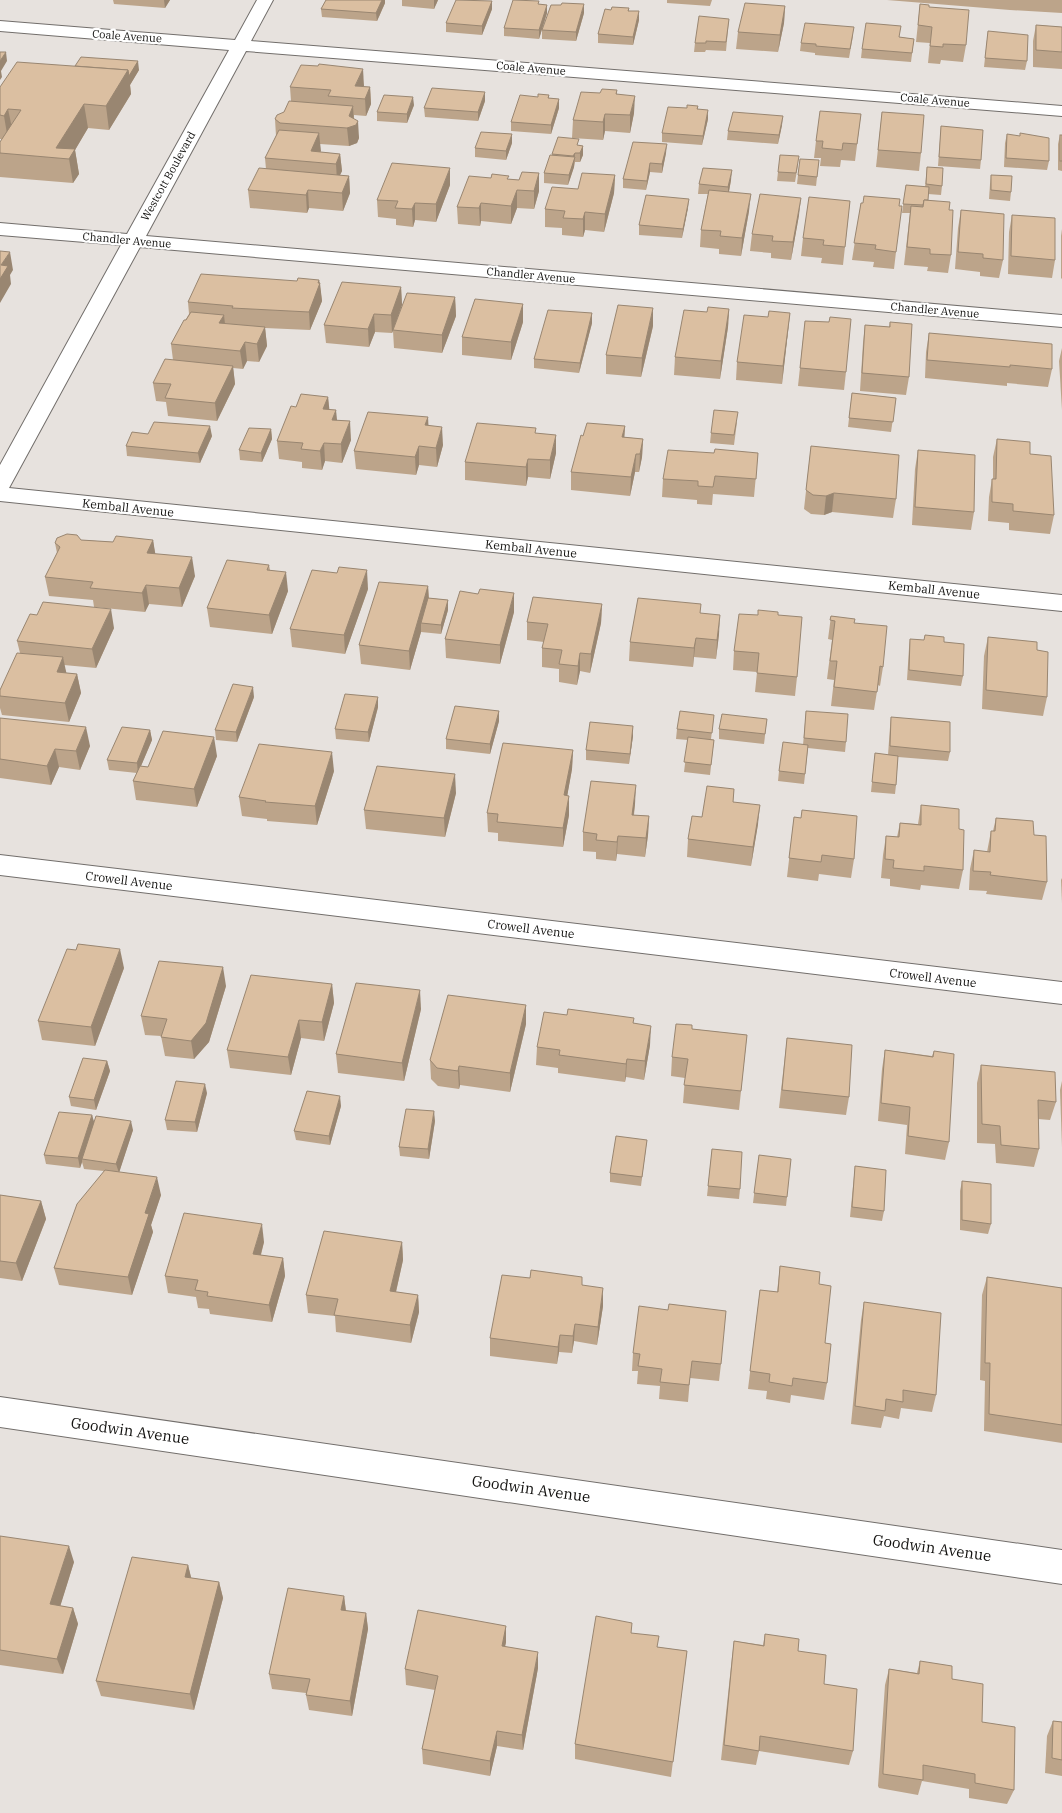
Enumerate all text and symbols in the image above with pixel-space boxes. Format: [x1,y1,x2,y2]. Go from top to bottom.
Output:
street label: Coale Avenue [92,27,162,45]
street label: Coale Avenue [496,58,566,78]
street label: Coale Avenue [900,90,970,110]
street label: Westcott Boulevard [138,129,199,223]
street label: Chandler Avenue [82,229,172,251]
street label: Chandler Avenue [486,264,576,286]
street label: Chandler Avenue [890,299,980,321]
street label: Kemball Avenue [81,495,175,520]
street label: Kemball Avenue [484,536,578,561]
street label: Kemball Avenue [887,577,981,602]
street label: Crowell Avenue [85,868,173,893]
street label: Crowell Avenue [487,916,575,941]
street label: Crowell Avenue [889,965,977,990]
street label: Goodwin Avenue [70,1413,190,1448]
street label: Goodwin Avenue [471,1471,591,1506]
street label: Goodwin Avenue [872,1530,992,1565]

